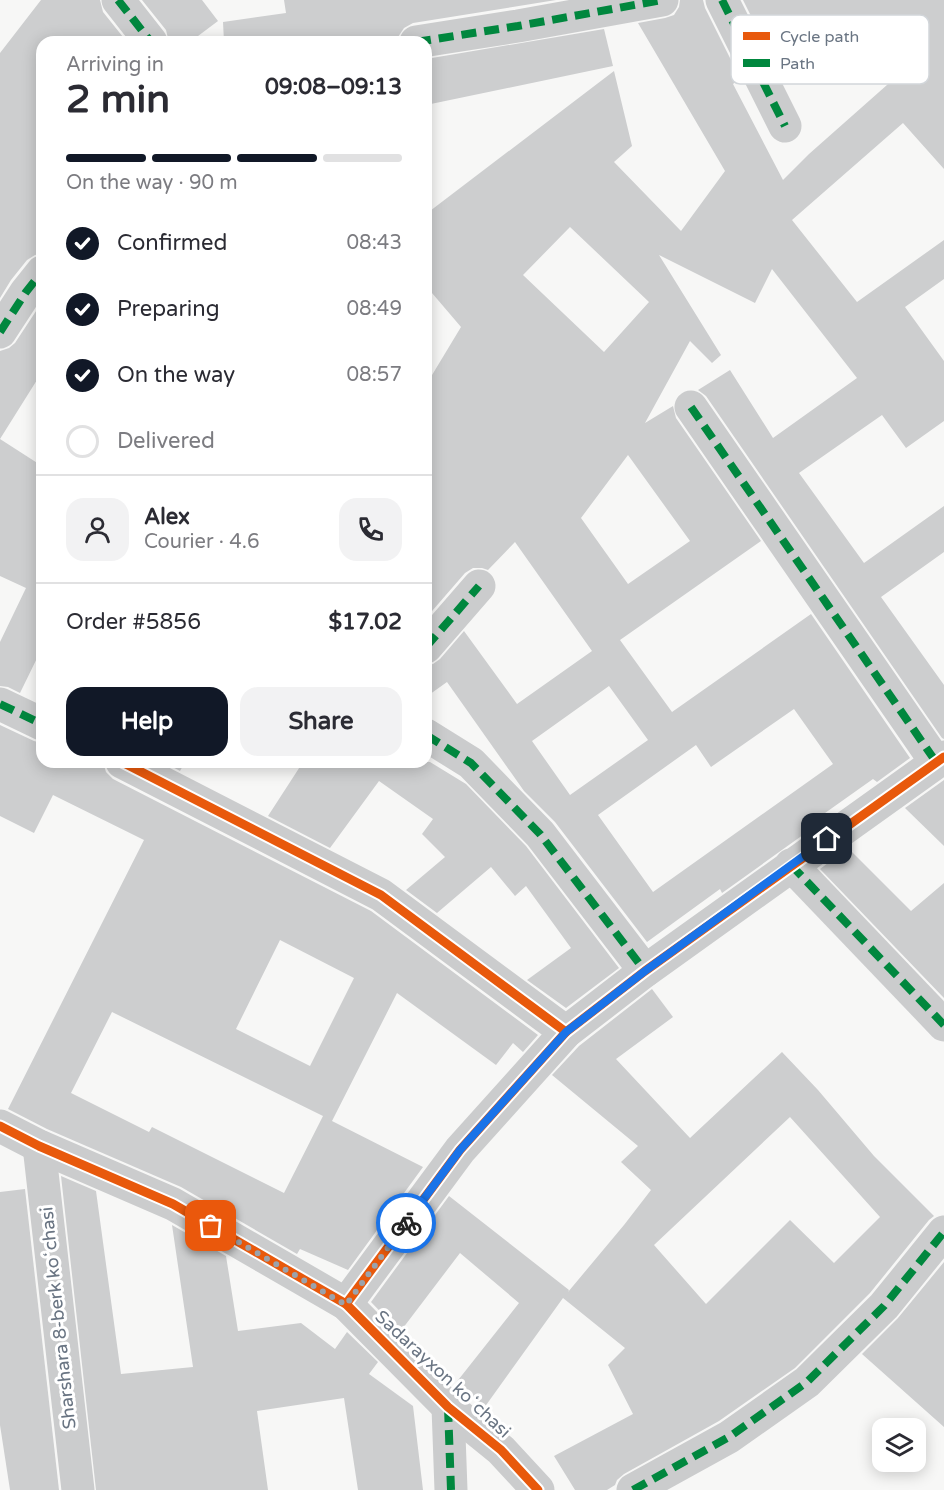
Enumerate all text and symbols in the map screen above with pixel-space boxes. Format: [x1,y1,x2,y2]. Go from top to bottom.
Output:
legend [731,15,929,84]
text: Cycle path [780,27,859,47]
text: Arriving in [66,53,164,77]
text: Path [780,54,815,74]
text: 09:08–09:13 [265,74,402,100]
text: 2 min [66,76,170,123]
text: On the way · 90 m [66,171,238,195]
icon: check [66,227,99,260]
text: Confirmed [117,230,227,256]
text: 08:43 [347,231,402,255]
icon: check [66,293,99,326]
text: Preparing [117,296,220,322]
text: 08:49 [347,297,402,321]
icon: check [66,359,99,392]
text: On the way [117,362,235,388]
text: 08:57 [347,363,402,387]
text: Delivered [117,428,215,454]
button: person [66,498,129,561]
button: phone [339,498,402,561]
text: Alex [144,504,190,530]
text: Courier · 4.6 [144,530,259,554]
text: Order #5856 [66,609,201,635]
text: $17.02 [329,609,402,635]
button: Help [66,687,228,756]
button: Share [240,687,402,756]
pin [801,813,852,864]
icon: home [810,822,843,855]
courier [376,1193,436,1253]
pin [185,1200,236,1251]
street label: Sharshara 8-berk koʻchasi [35,1206,81,1430]
icon: bike [390,1207,423,1240]
icon: bag [194,1209,227,1242]
street label: Sadarayxon koʻchasi [371,1306,515,1442]
map controls [872,1418,926,1472]
button: layers [872,1418,926,1472]

